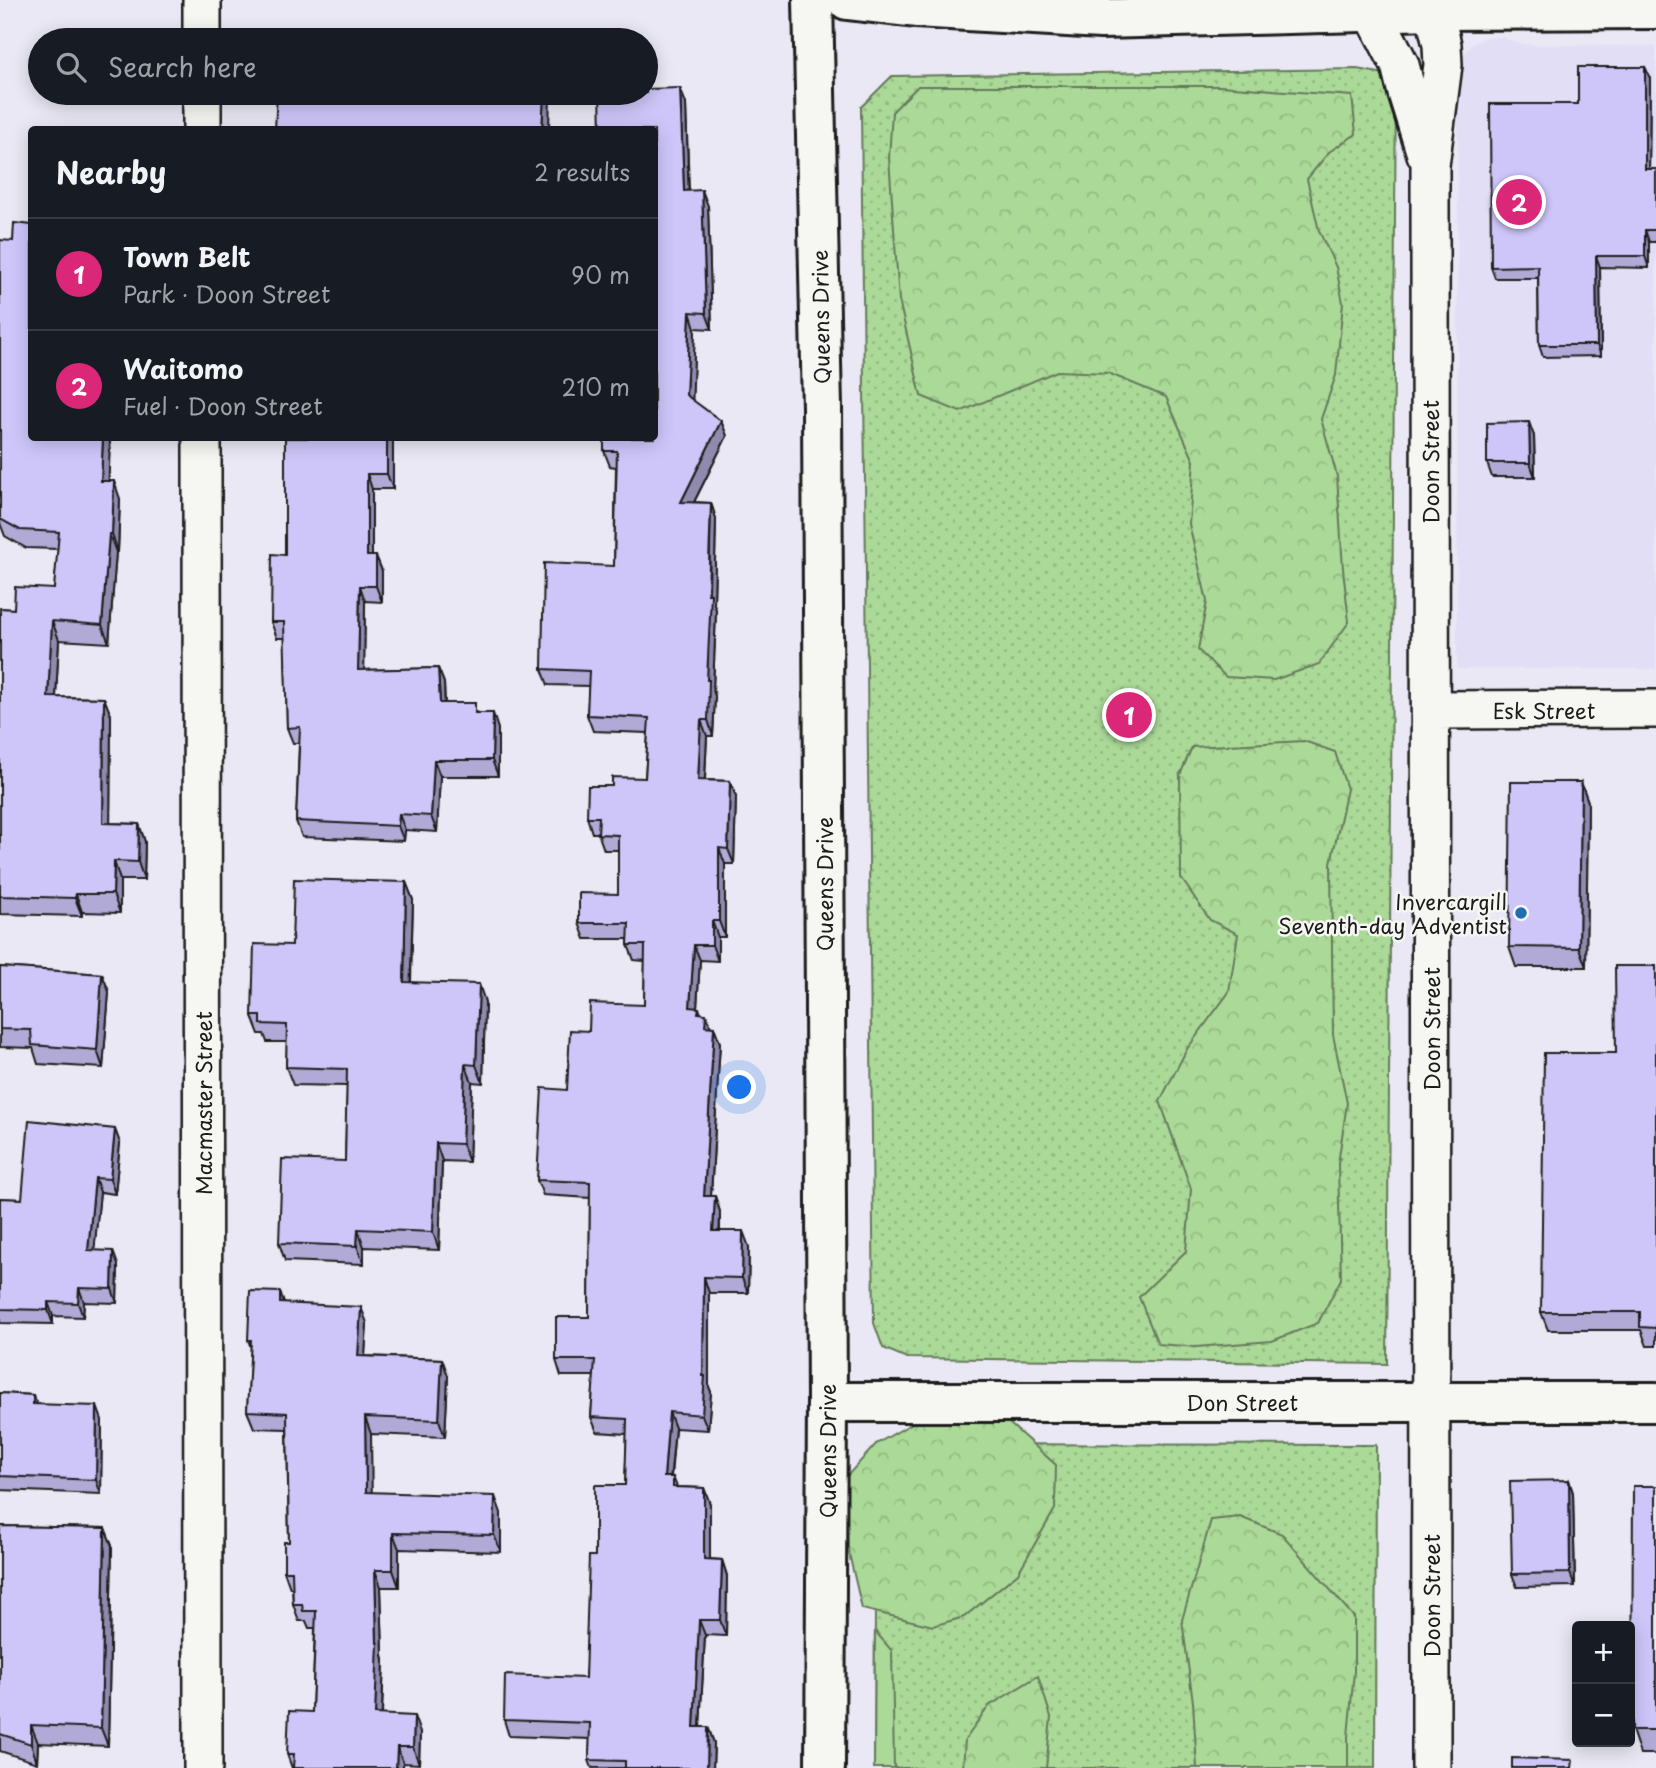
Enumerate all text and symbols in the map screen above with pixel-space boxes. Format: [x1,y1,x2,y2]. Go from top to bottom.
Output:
search box [28,28,658,105]
text: Search here [108,47,257,86]
icon: search [52,48,90,86]
text: Nearby [56,149,166,194]
text: 2 results [534,154,630,189]
pin: 2 [1496,176,1542,228]
text: Town Belt [123,237,251,276]
street label: Queens Drive [803,250,837,384]
text: 1 [74,257,85,292]
text: 90 m [571,257,630,292]
text: Park · Doon Street [123,276,330,311]
text: Waitomo [123,349,243,388]
text: 2 [71,369,87,404]
text: 210 m [562,369,630,404]
text: Fuel · Doon Street [123,388,323,423]
street label: Doon Street [1414,400,1446,524]
pin: 1 [1106,689,1152,741]
street label: Esk Street [1493,694,1595,726]
street label: Queens Drive [808,817,840,951]
place label: Invercargill Seventh-day Adventist [1278,885,1507,941]
marker: Invercargill Seventh-day Adventist [1513,905,1529,921]
street label: Doon Street [1415,967,1447,1091]
street label: Macmaster Street [187,1011,219,1195]
your location [722,1070,756,1104]
street label: Queens Drive [811,1384,843,1518]
street label: Don Street [1186,1386,1298,1418]
street label: Doon Street [1415,1534,1447,1658]
map controls [1572,1621,1635,1747]
button: + [1572,1621,1635,1684]
button: − [1572,1684,1635,1747]

